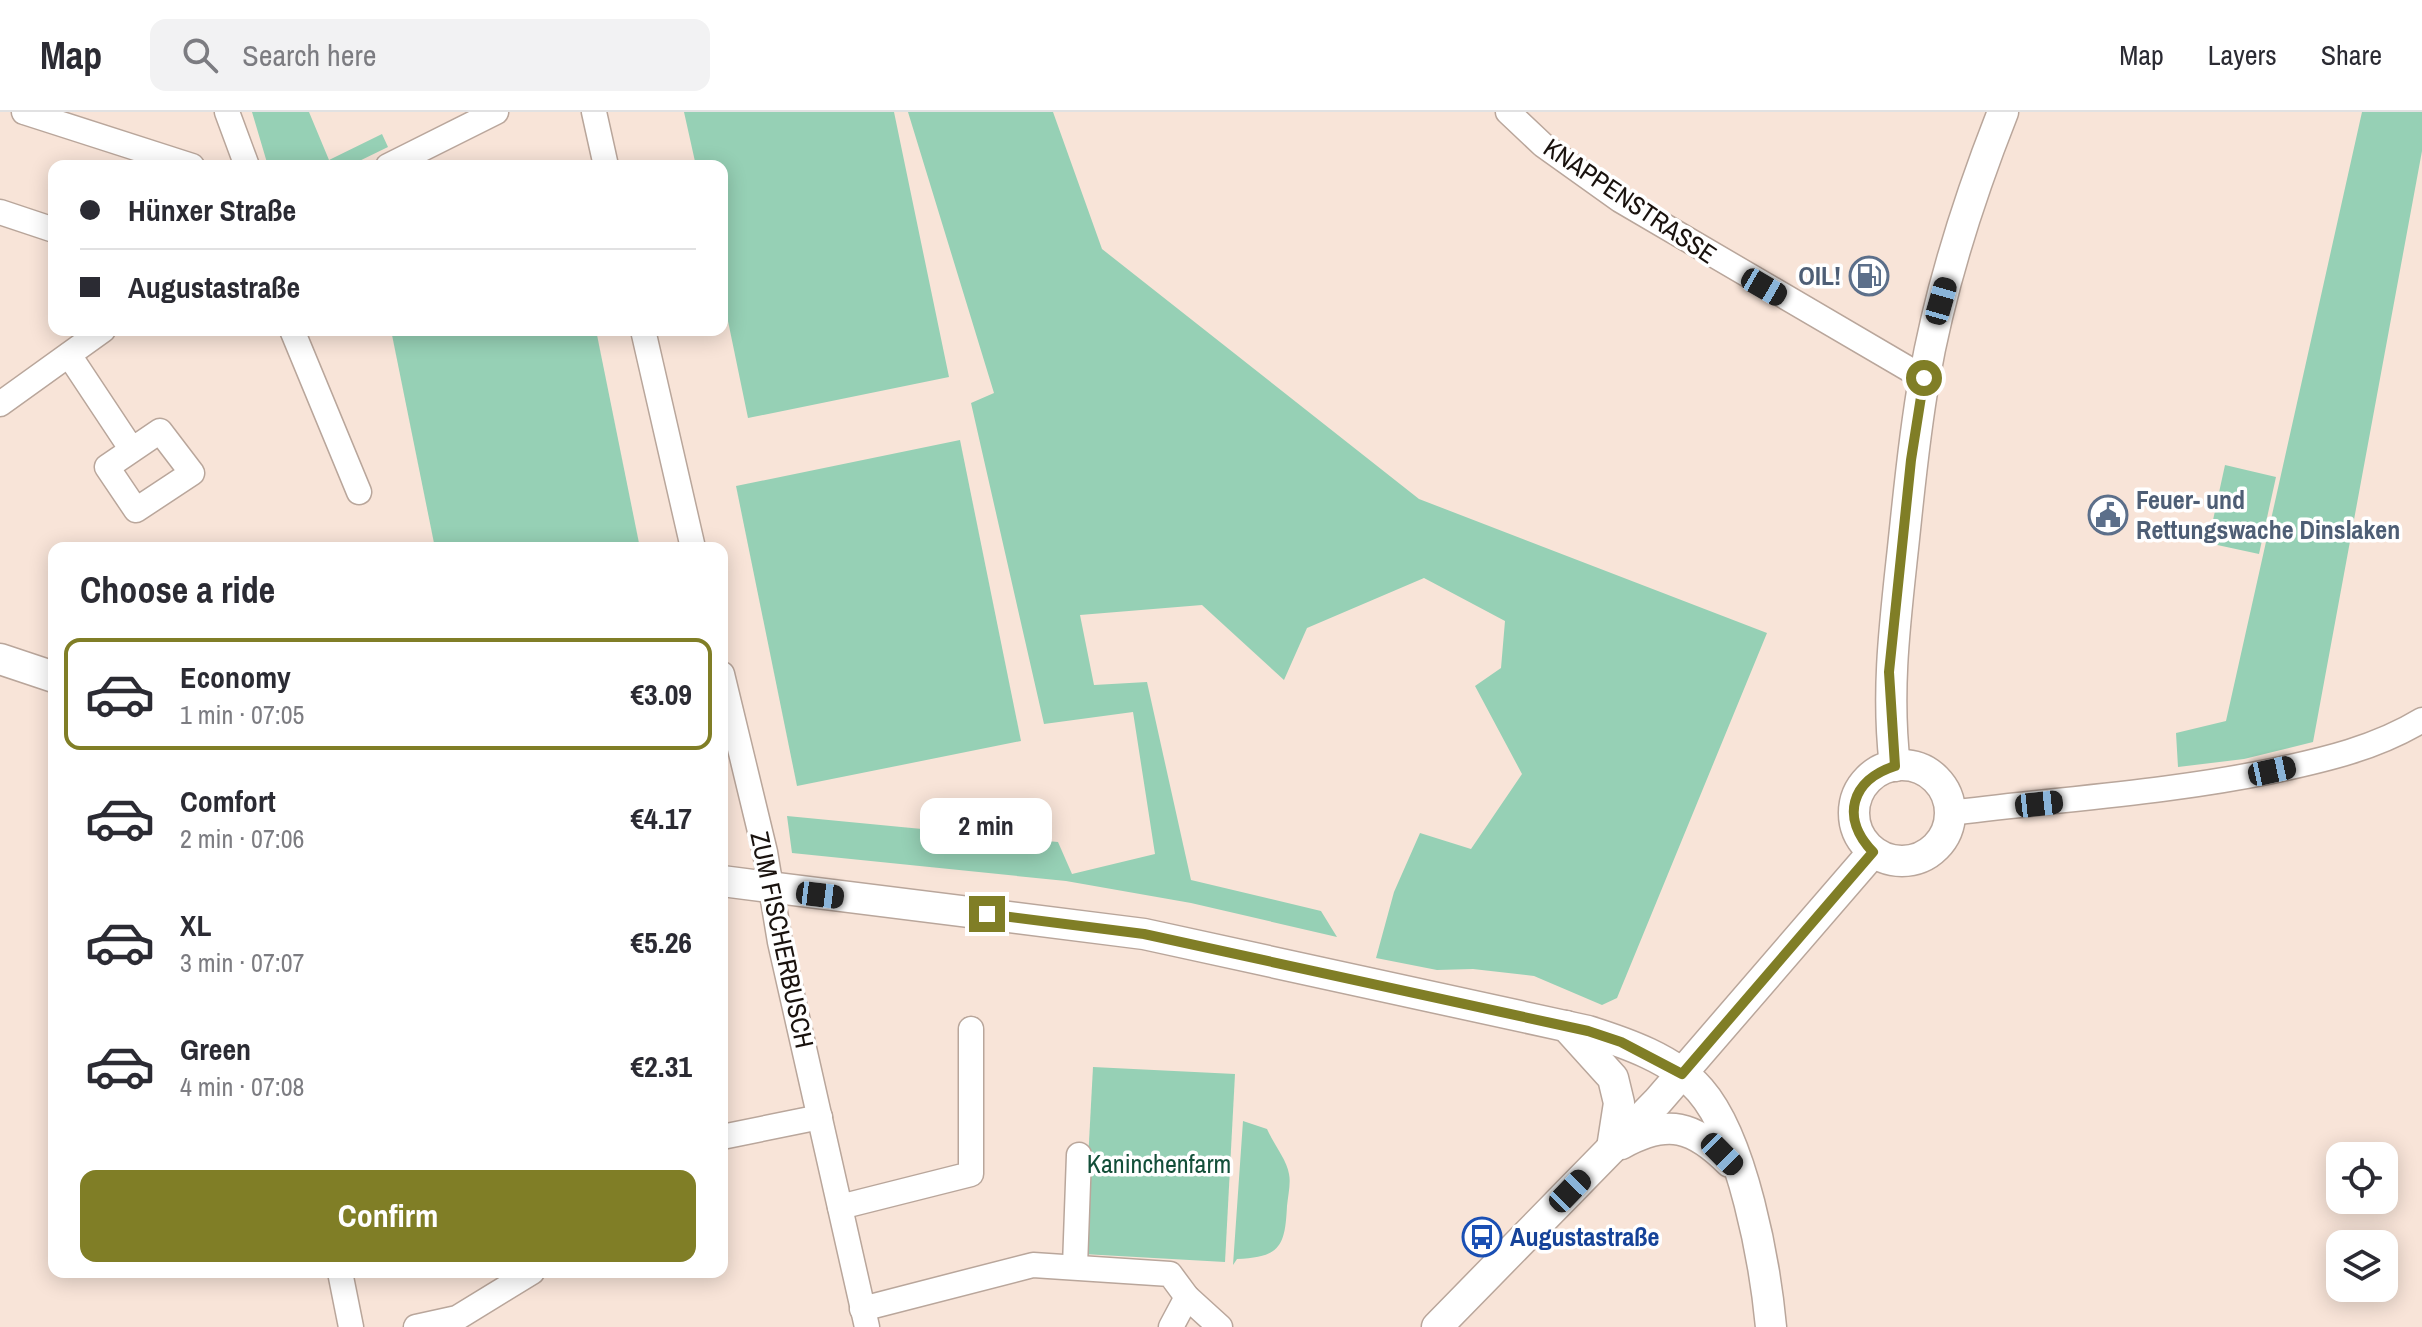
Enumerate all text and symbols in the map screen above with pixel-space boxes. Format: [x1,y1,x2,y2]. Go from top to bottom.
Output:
search box [150,19,710,91]
text: Map [40,30,102,81]
icon: search [178,33,222,77]
text: Search here [242,35,376,75]
text: Map [2119,36,2164,74]
text: Layers [2208,36,2277,74]
text: Share [2321,36,2382,74]
street label: KNAPPENSTRASSE [1537,130,1724,271]
text: Hünxer Straße [128,190,296,230]
fuel station icon: OIL! [1848,255,1890,297]
place label: OIL! [1798,258,1841,293]
car [1737,265,1791,309]
text: Augustastraße [128,267,300,307]
car [1923,275,1959,327]
route start [1906,360,1942,396]
place label: Feuer- und Rettungswache Dinslaken [2136,482,2400,547]
public building icon: Feuer- und Rettungswache Dinslaken [2087,494,2129,536]
text: Choose a ride [80,566,275,614]
text: Economy [180,657,291,697]
icon: car [84,658,156,730]
text: €3.09 [630,674,692,714]
text: 1 min · 07:05 [180,697,304,732]
car [2246,754,2298,788]
text: Comfort [180,781,276,821]
icon: car [84,782,156,854]
car [2014,790,2064,818]
text: €4.17 [630,798,692,838]
callout: 2 min [921,798,1053,854]
text: 2 min [958,808,1014,843]
text: 2 min · 07:06 [180,821,304,856]
street label: ZUM FISCHERBUSCH [742,829,823,1051]
car [795,880,845,910]
route end [969,896,1005,932]
text: XL [180,905,211,945]
icon: car [84,906,156,978]
text: €5.26 [630,922,692,962]
text: 3 min · 07:07 [180,945,304,980]
text: Green [180,1029,251,1069]
icon: car [84,1030,156,1102]
text: €2.31 [630,1046,692,1086]
text: 4 min · 07:08 [180,1069,304,1104]
car [1697,1129,1747,1179]
map controls [2326,1142,2398,1302]
button: locate [2326,1142,2398,1214]
park label: Kaninchenfarm [1087,1146,1231,1181]
car [1545,1165,1595,1217]
button: Confirm [80,1170,696,1262]
bus stop icon: Augustastraße [1461,1216,1503,1258]
place label: Augustastraße [1510,1219,1659,1254]
button: layers [2326,1230,2398,1302]

